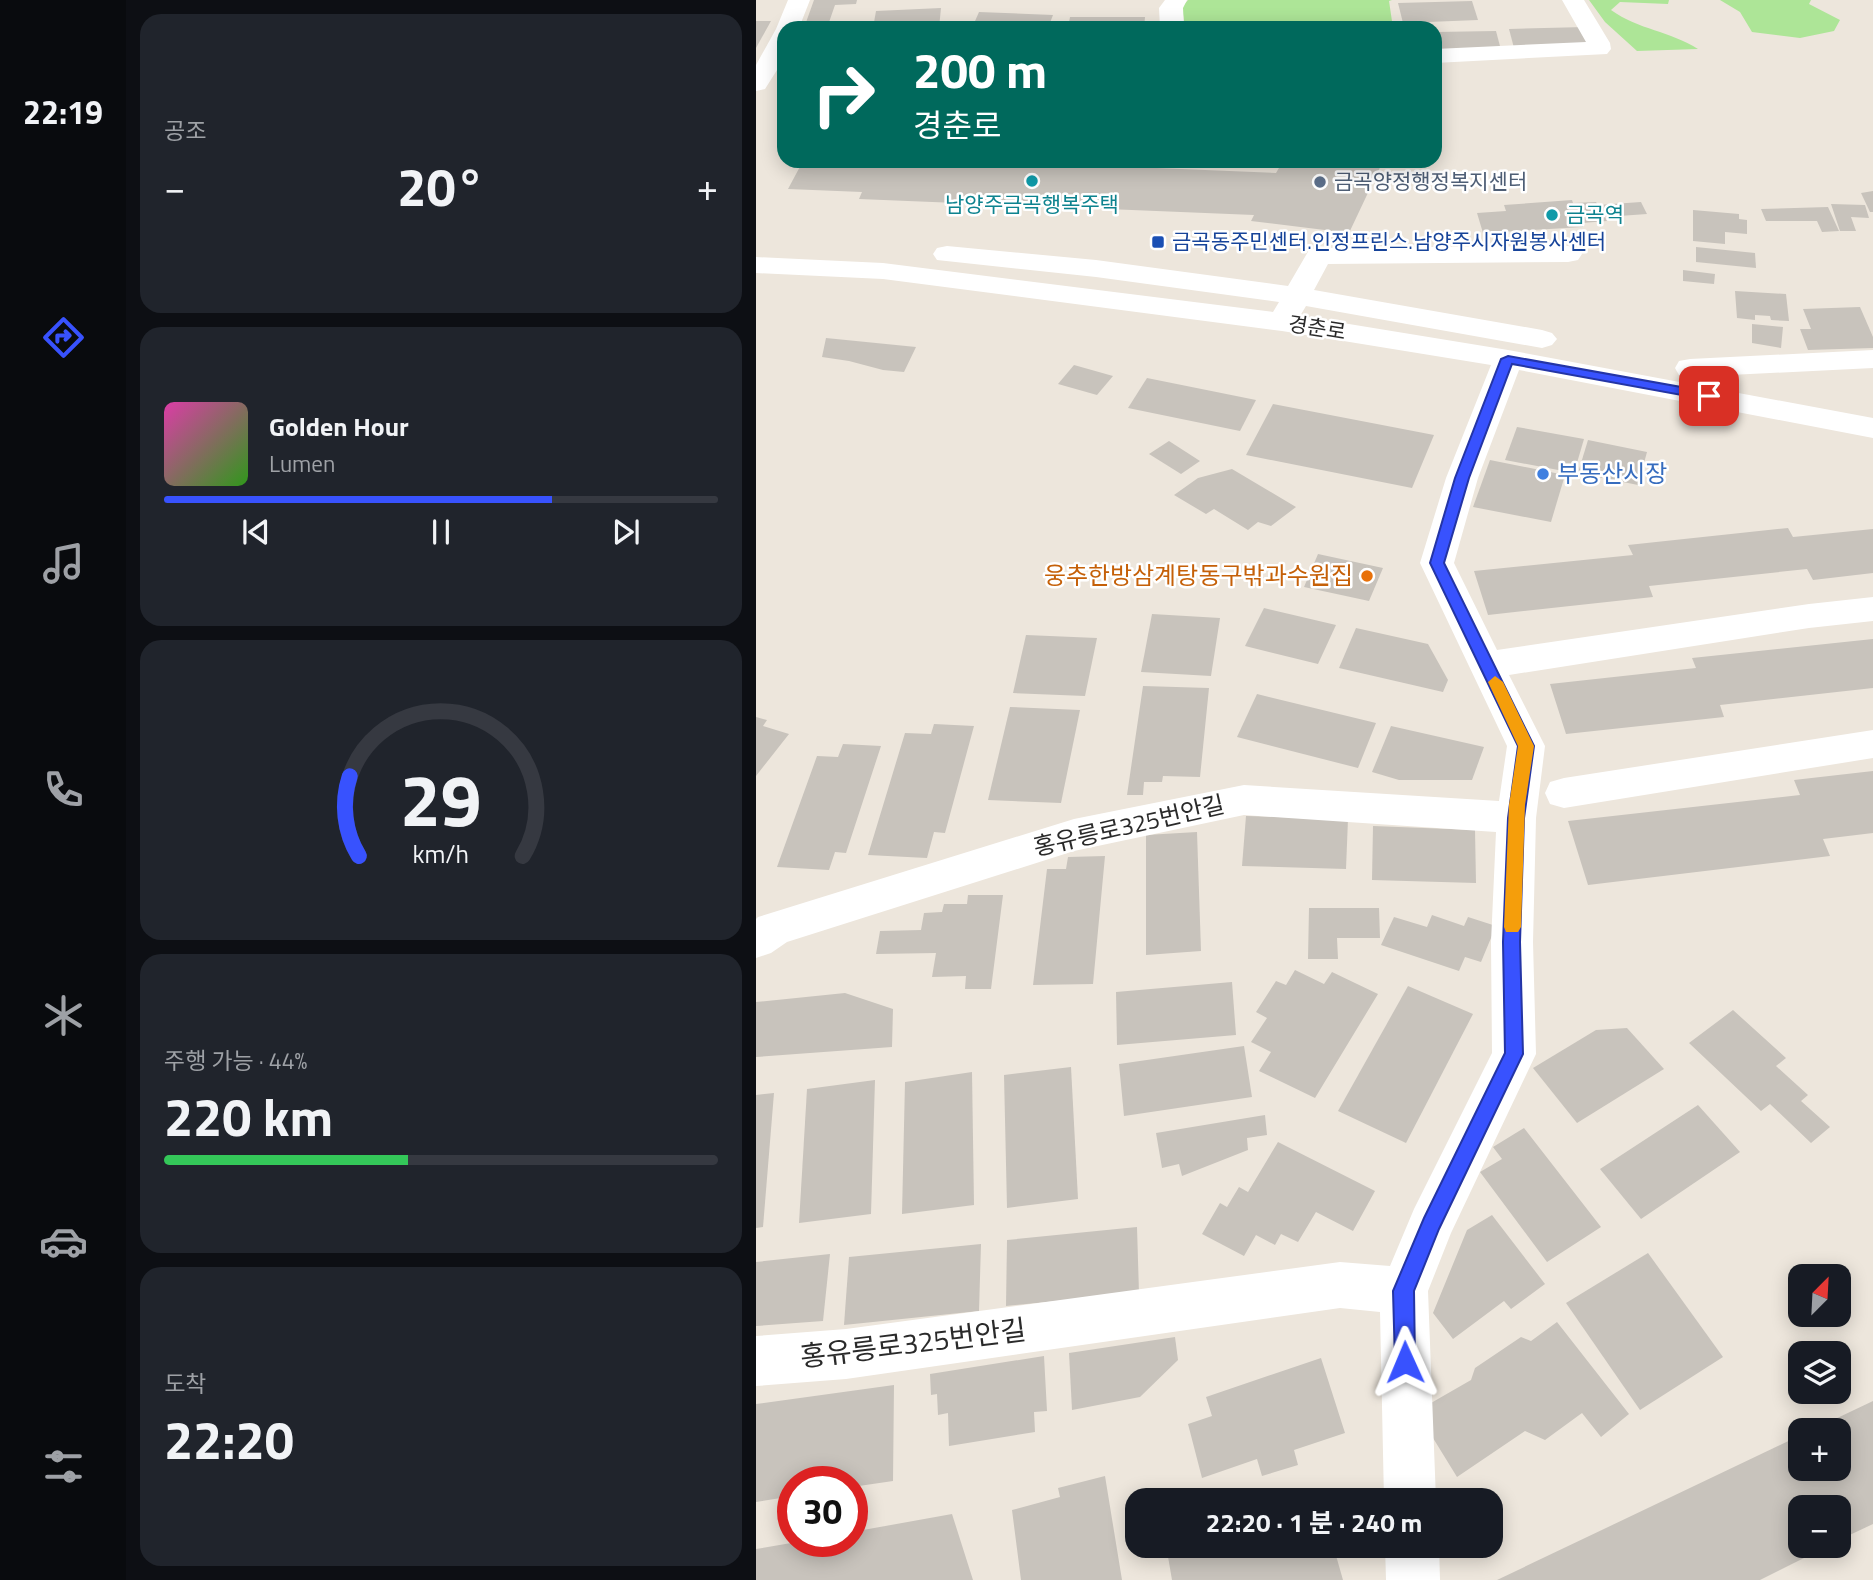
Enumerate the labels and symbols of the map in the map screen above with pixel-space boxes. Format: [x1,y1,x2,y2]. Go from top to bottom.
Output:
place label: 금곡양정행정복지센터 [1334,165,1527,197]
marker: 남양주금곡행복주택 [1024,173,1040,189]
marker: 금곡양정행정복지센터 [1312,174,1328,190]
place label: 남양주금곡행복주택 [945,188,1119,220]
place label: 금곡역 [1566,198,1624,230]
marker: 금곡역 [1544,207,1560,223]
place label: 금곡동주민센터.인정프린스.남양주시자원봉사센터 [1172,225,1606,257]
marker: 금곡동주민센터.인정프린스.남양주시자원봉사센터 [1150,234,1166,250]
street label: 경춘로 [1286,307,1348,347]
pin [1679,366,1739,426]
place label: 부동산시장 [1557,455,1667,491]
marker: 부동산시장 [1535,466,1551,482]
place label: 웅추한방삼계탕동구밖과수원집 [1044,557,1353,593]
marker: 웅추한방삼계탕동구밖과수원집 [1359,568,1375,584]
street label: 홍유릉로325번안길 [1030,786,1228,864]
north arrow [1788,1264,1852,1326]
street label: 홍유릉로325번안길 [797,1307,1028,1378]
position arrow [1368,1325,1442,1399]
speed limit sign: 30 [777,1466,868,1557]

